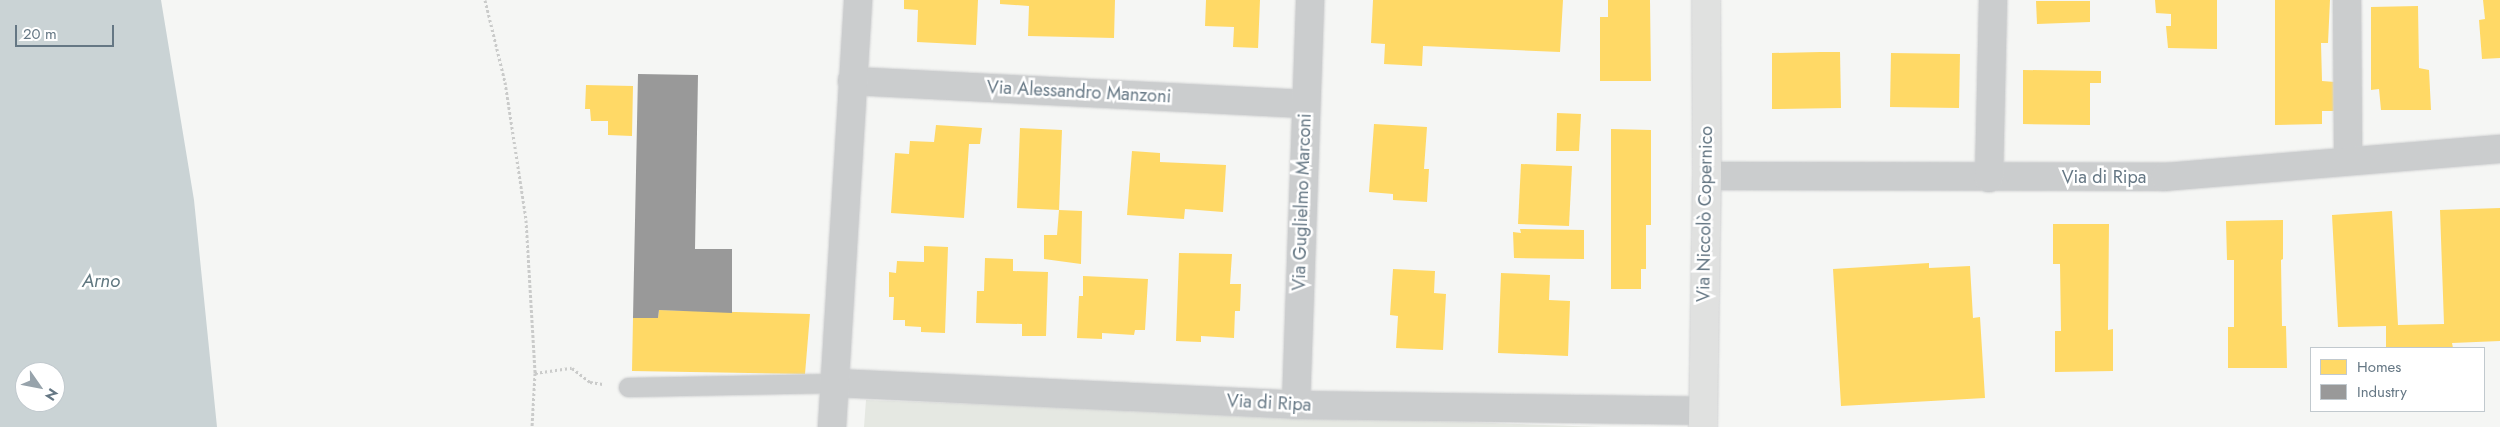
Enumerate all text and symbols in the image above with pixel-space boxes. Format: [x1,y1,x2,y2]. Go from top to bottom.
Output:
scale bar [18,15,116,47]
text: 20 m [23,23,57,45]
street label: Via Alessandro Manzoni [986,76,1172,108]
street label: Via Guglielmo Marconi [1288,113,1316,291]
street label: Via Niccolò Copernico [1693,126,1717,302]
street label: Via di Ripa [2062,166,2146,188]
water label: Arno [82,270,120,292]
legend [2310,347,2485,412]
text: Homes [2357,356,2401,378]
north arrow [15,362,65,412]
text: Industry [2357,381,2407,403]
text: N [40,385,63,405]
street label: Via di Ripa [1226,390,1312,416]

